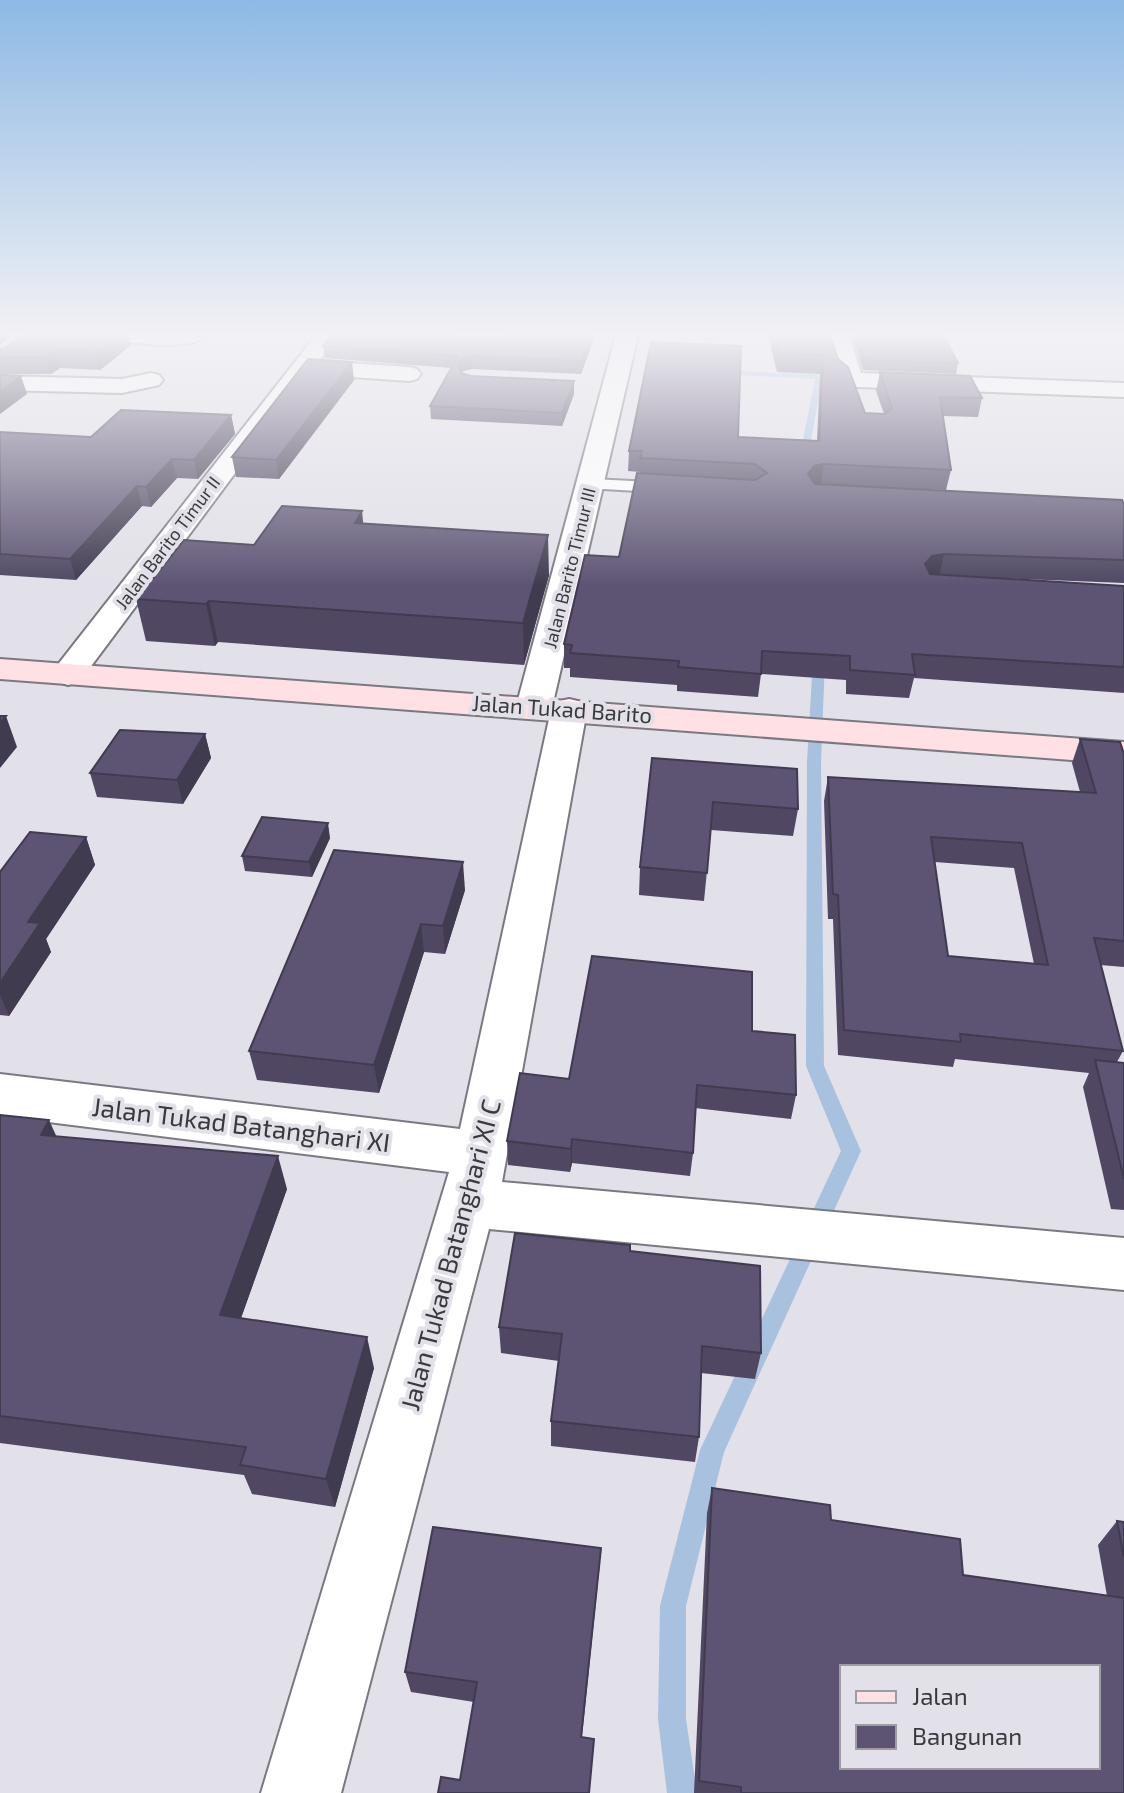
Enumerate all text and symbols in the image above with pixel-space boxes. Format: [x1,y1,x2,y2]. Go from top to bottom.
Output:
street label: Jalan Barito Timur II [110,472,224,613]
street label: Jalan Barito Timur III [538,485,600,650]
street label: Jalan Tukad Barito [471,689,653,727]
street label: Jalan Tukad Batanghari XI [90,1090,392,1157]
street label: Jalan Tukad Batanghari XI C [393,1096,506,1414]
legend [840,1665,1100,1769]
text: Jalan [912,1681,968,1710]
text: Bangunan [912,1721,1022,1750]

